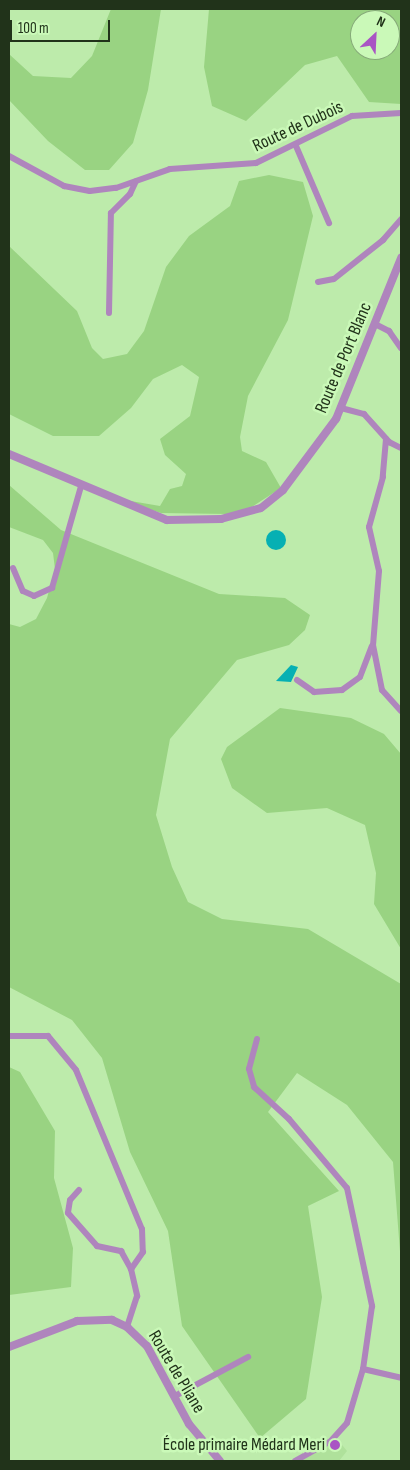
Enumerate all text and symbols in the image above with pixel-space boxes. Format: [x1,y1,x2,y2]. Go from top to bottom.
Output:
scale bar [12,10,112,42]
north arrow [350,10,400,60]
text: N [374,13,388,31]
text: 100 m [18,19,49,38]
street label: Route de Dubois [249,97,347,157]
street label: Route de Port Blanc [311,299,377,417]
street label: Route de Pliane [143,1327,209,1417]
place label: École primaire Médard Meri [163,1434,325,1456]
marker: École primaire Médard Meri [329,1439,341,1451]

